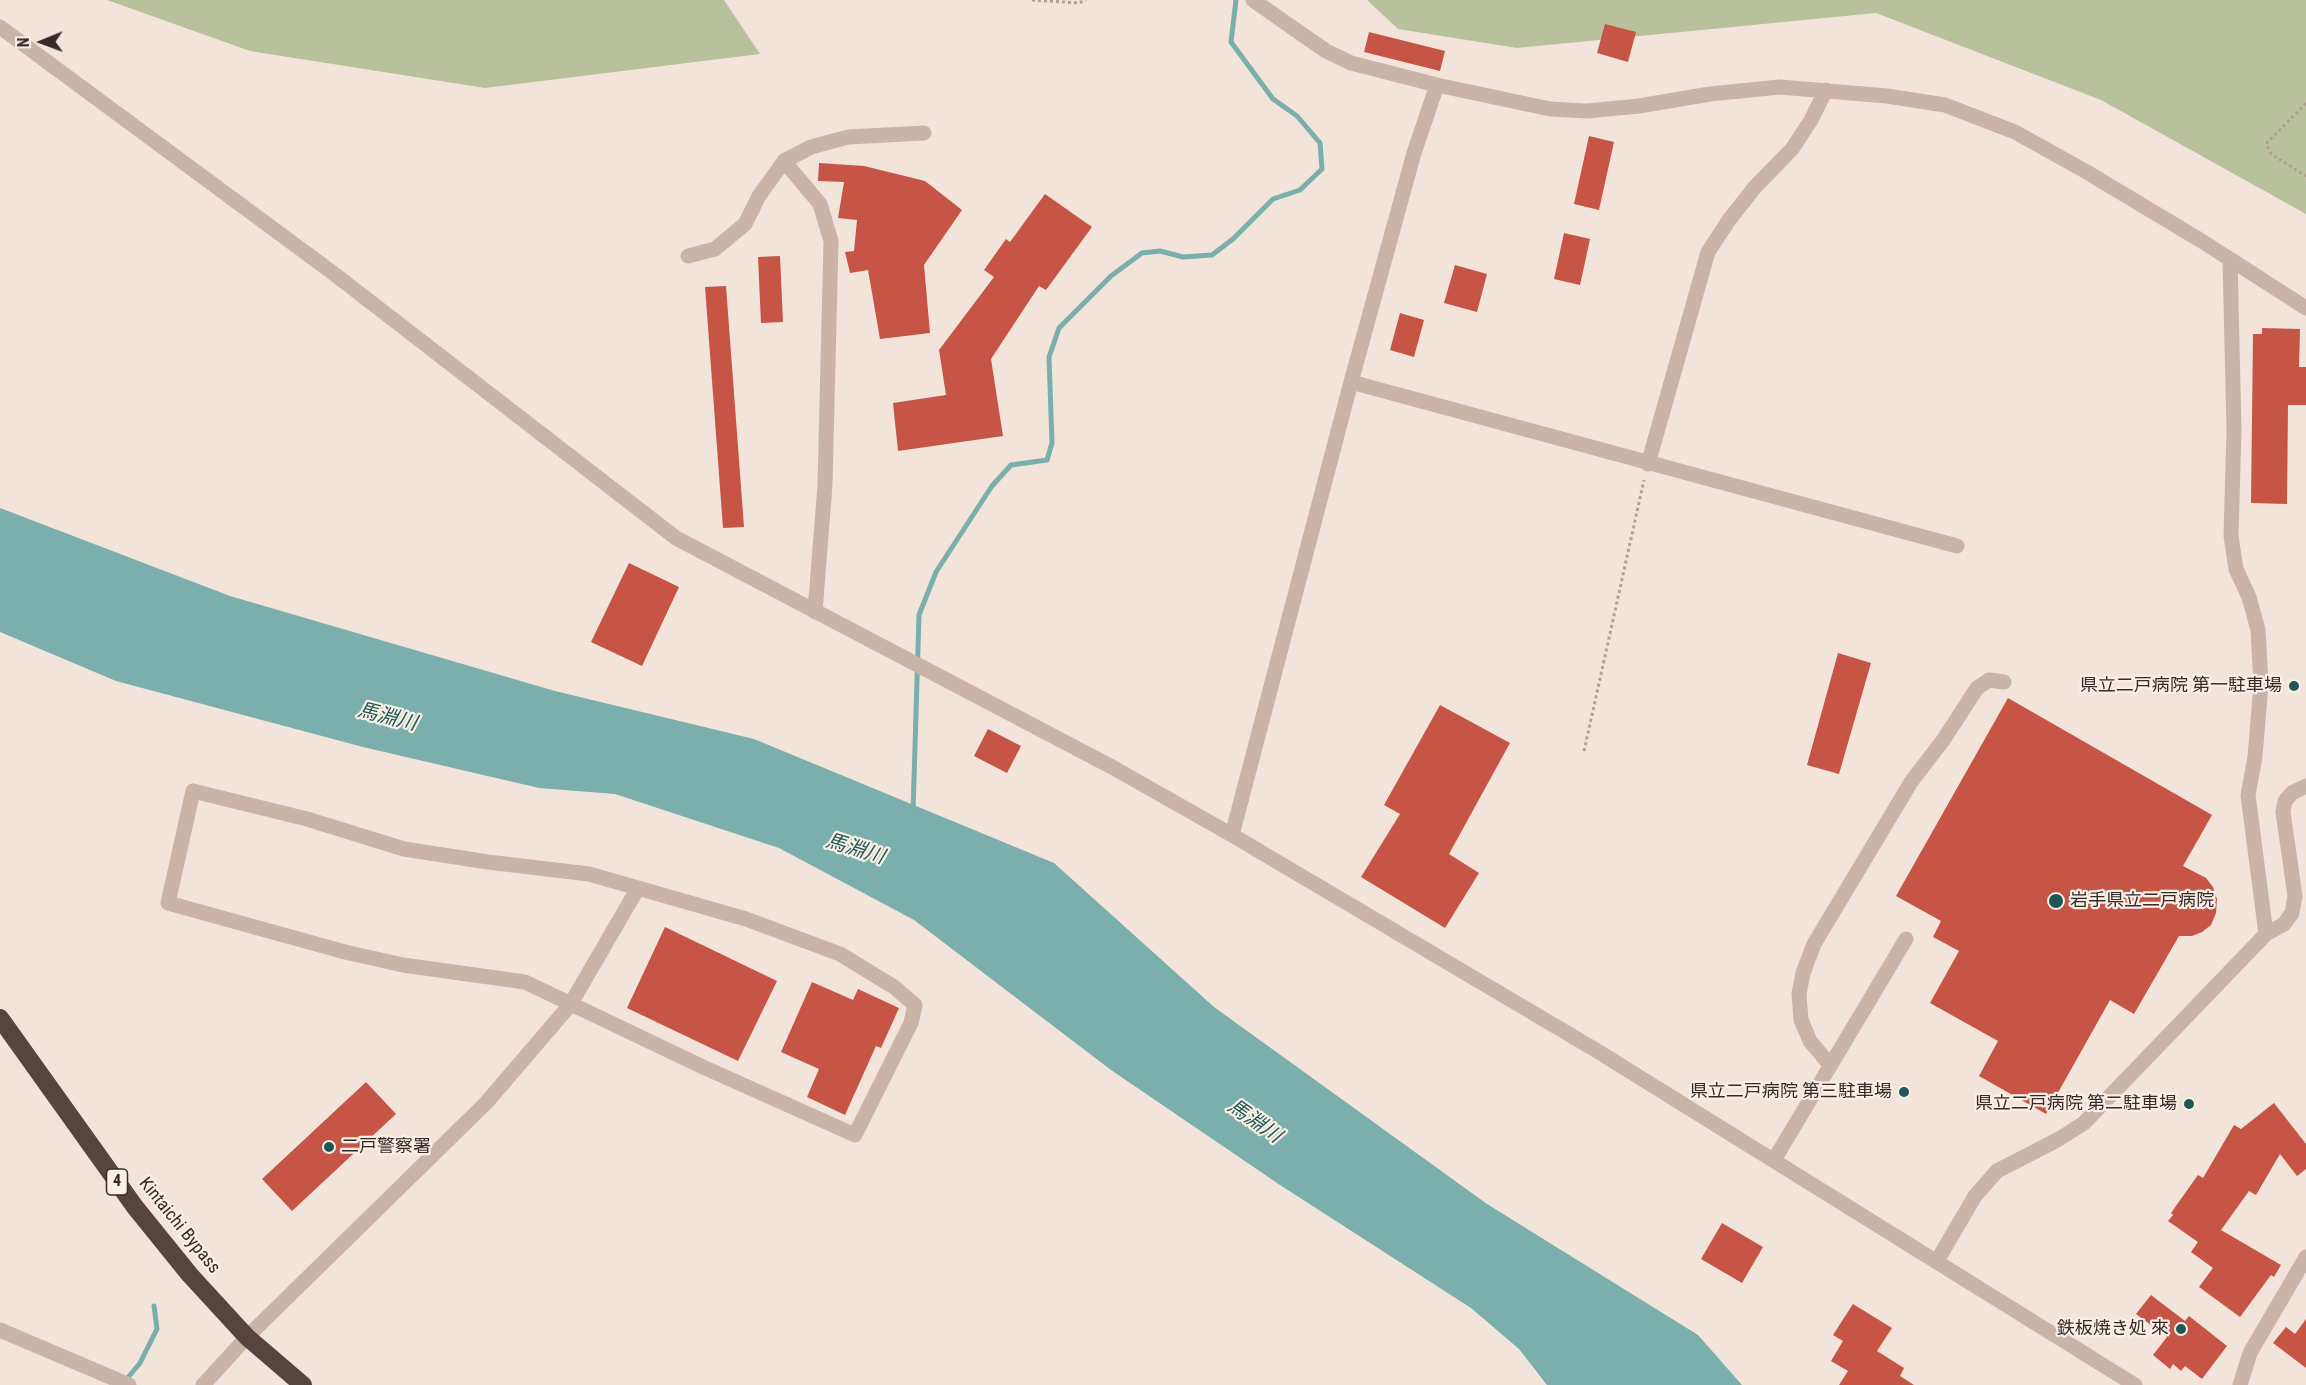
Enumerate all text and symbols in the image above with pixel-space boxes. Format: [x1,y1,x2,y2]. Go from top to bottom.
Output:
north arrow [12,12,72,72]
text: N [14,37,33,47]
place label: 県立二戸病院 第一駐車場 [2080,675,2282,697]
marker: 県立二戸病院 第一駐車場 [2287,679,2301,693]
water label: 馬淵川 [355,699,419,737]
water label: 馬淵川 [823,830,887,870]
place label: 岩手県立二戸病院 [2070,890,2214,912]
marker: 岩手県立二戸病院 [2047,892,2065,910]
place label: 県立二戸病院 第三駐車場 [1690,1081,1892,1103]
marker: 県立二戸病院 第三駐車場 [1897,1085,1911,1099]
place label: 県立二戸病院 第二駐車場 [1975,1093,2177,1115]
water label: 馬淵川 [1223,1095,1285,1149]
marker: 県立二戸病院 第二駐車場 [2182,1097,2196,1111]
place label: 二戸警察署 [341,1136,431,1158]
marker: 二戸警察署 [322,1140,336,1154]
road number: 4 [106,1169,128,1195]
street label: Kintaichi Bypass [134,1174,224,1278]
place label: 鉄板焼き処 來 [2057,1318,2169,1340]
marker: 鉄板焼き処 來 [2174,1322,2188,1336]

